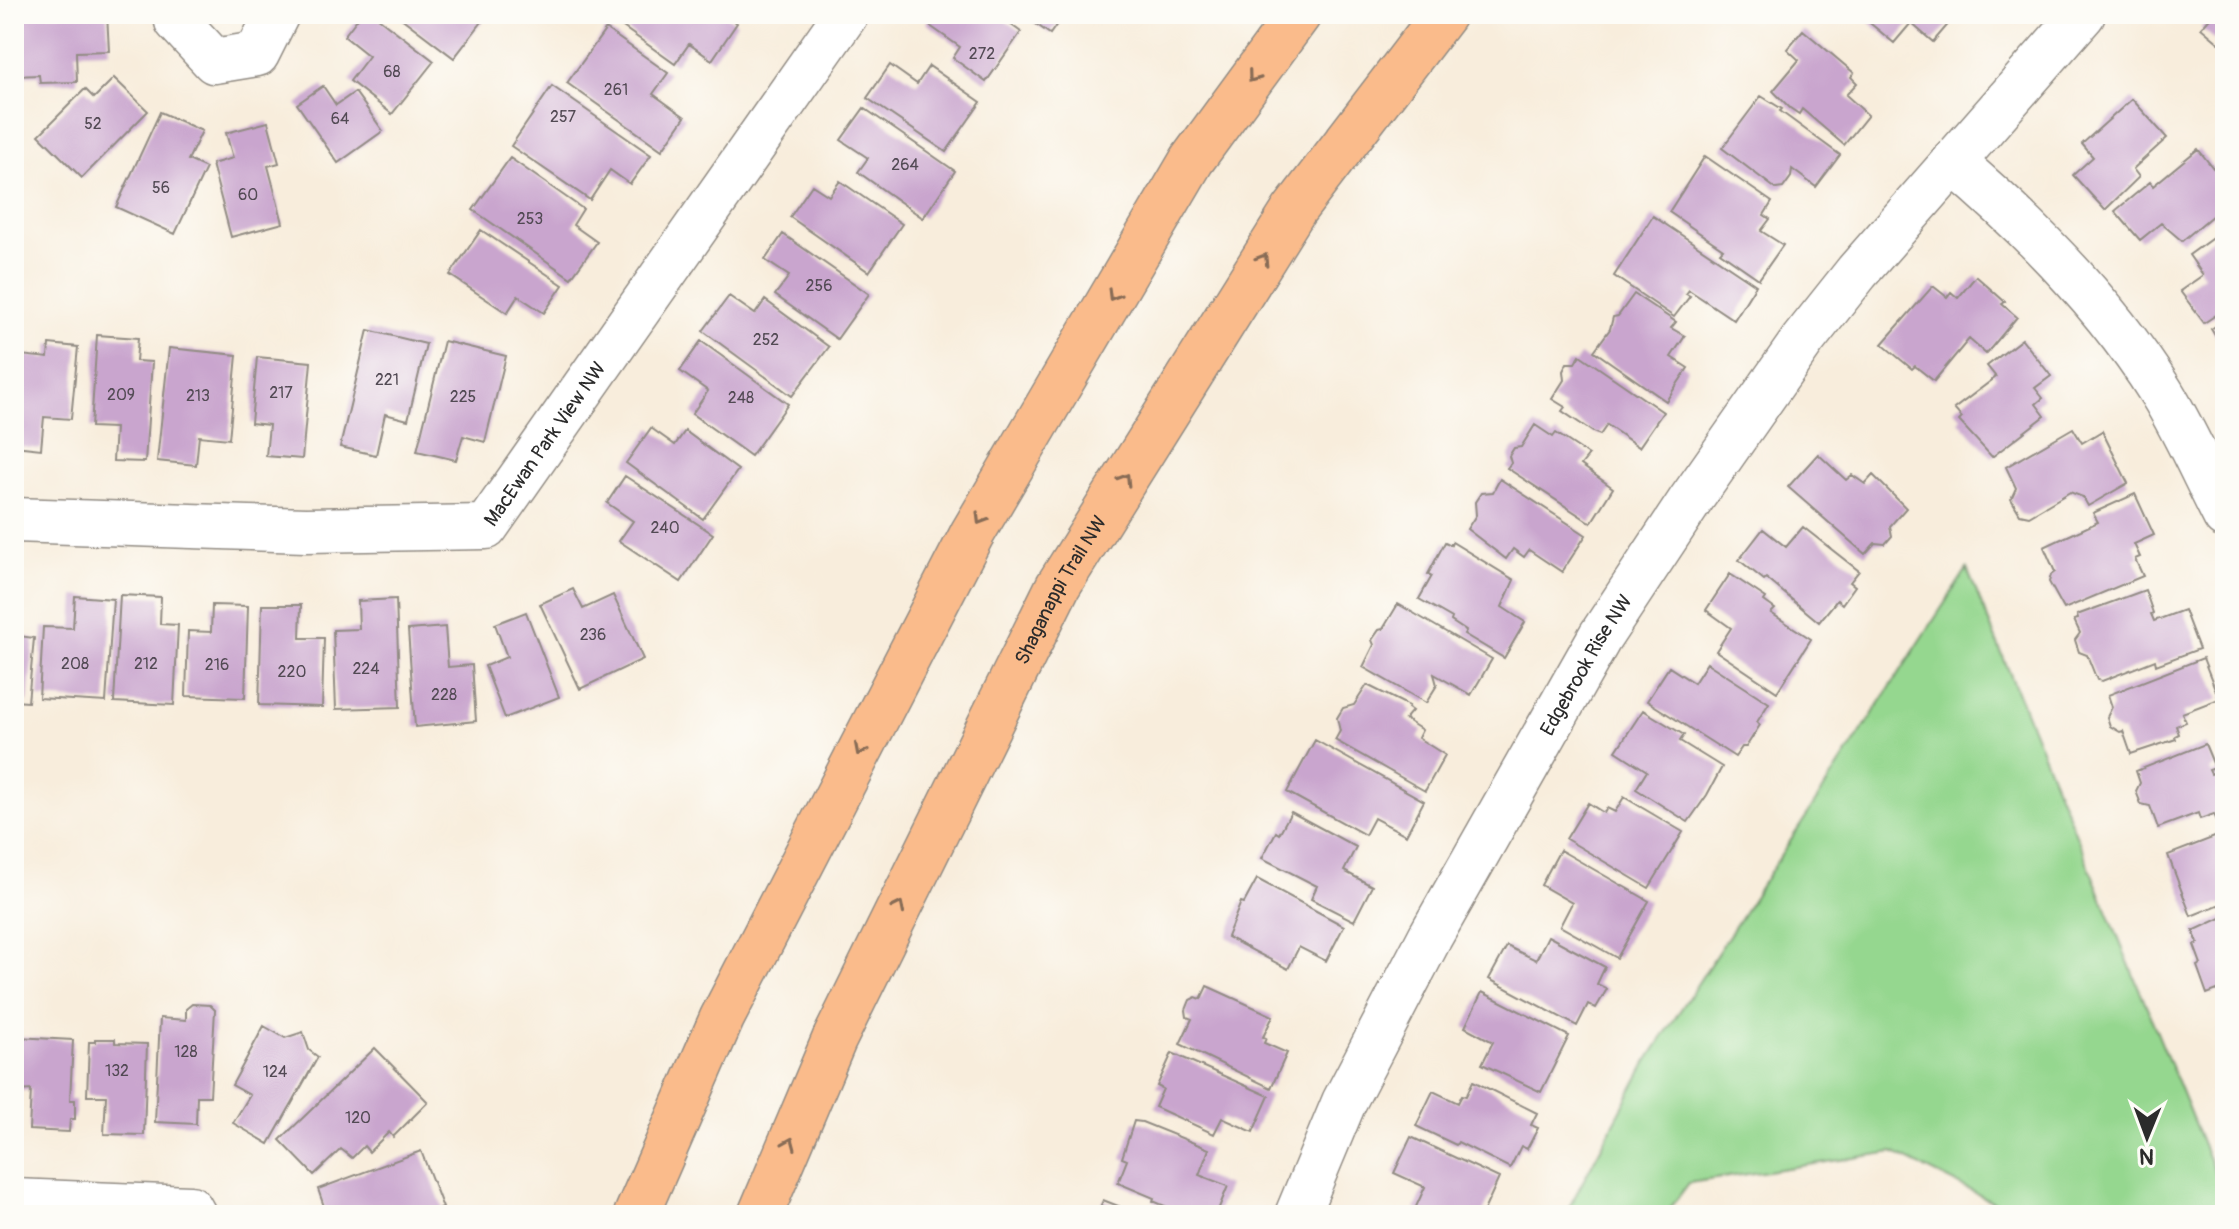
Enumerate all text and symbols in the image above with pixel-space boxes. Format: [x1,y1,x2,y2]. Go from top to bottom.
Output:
house number: 272 [969,44,995,64]
house number: 68 [383,62,401,82]
one-way arrow [1249,68,1263,83]
house number: 261 [604,80,628,100]
house number: 257 [550,107,577,127]
house number: 64 [331,109,349,129]
house number: 52 [84,114,102,134]
house number: 264 [891,155,919,175]
house number: 56 [152,178,170,198]
house number: 60 [238,185,258,205]
house number: 253 [517,209,543,229]
one-way arrow [1253,253,1268,268]
house number: 256 [806,276,832,296]
one-way arrow [1107,286,1122,301]
house number: 252 [753,330,779,350]
street label: MacEwan Park View NW [479,357,611,531]
house number: 221 [375,370,399,390]
house number: 217 [269,383,293,403]
house number: 209 [107,385,135,405]
house number: 213 [186,386,210,406]
house number: 225 [450,387,476,407]
house number: 248 [728,388,754,408]
one-way arrow [1115,474,1130,488]
one-way arrow [975,510,990,525]
street label: Shaganappi Trail NW [1009,511,1112,669]
house number: 240 [650,518,680,538]
street label: Edgebrook Rise NW [1535,590,1638,740]
house number: 236 [580,625,606,645]
house number: 208 [61,654,89,674]
house number: 212 [134,654,158,674]
house number: 216 [205,655,229,675]
house number: 224 [352,659,380,679]
house number: 220 [278,662,306,682]
house number: 228 [431,685,457,705]
one-way arrow [855,741,870,756]
one-way arrow [889,901,905,916]
house number: 128 [174,1042,198,1062]
house number: 132 [105,1061,129,1081]
house number: 124 [263,1062,287,1082]
north arrow [2107,1097,2187,1177]
house number: 120 [345,1108,371,1128]
one-way arrow [781,1137,797,1151]
text: N [2139,1142,2154,1170]

